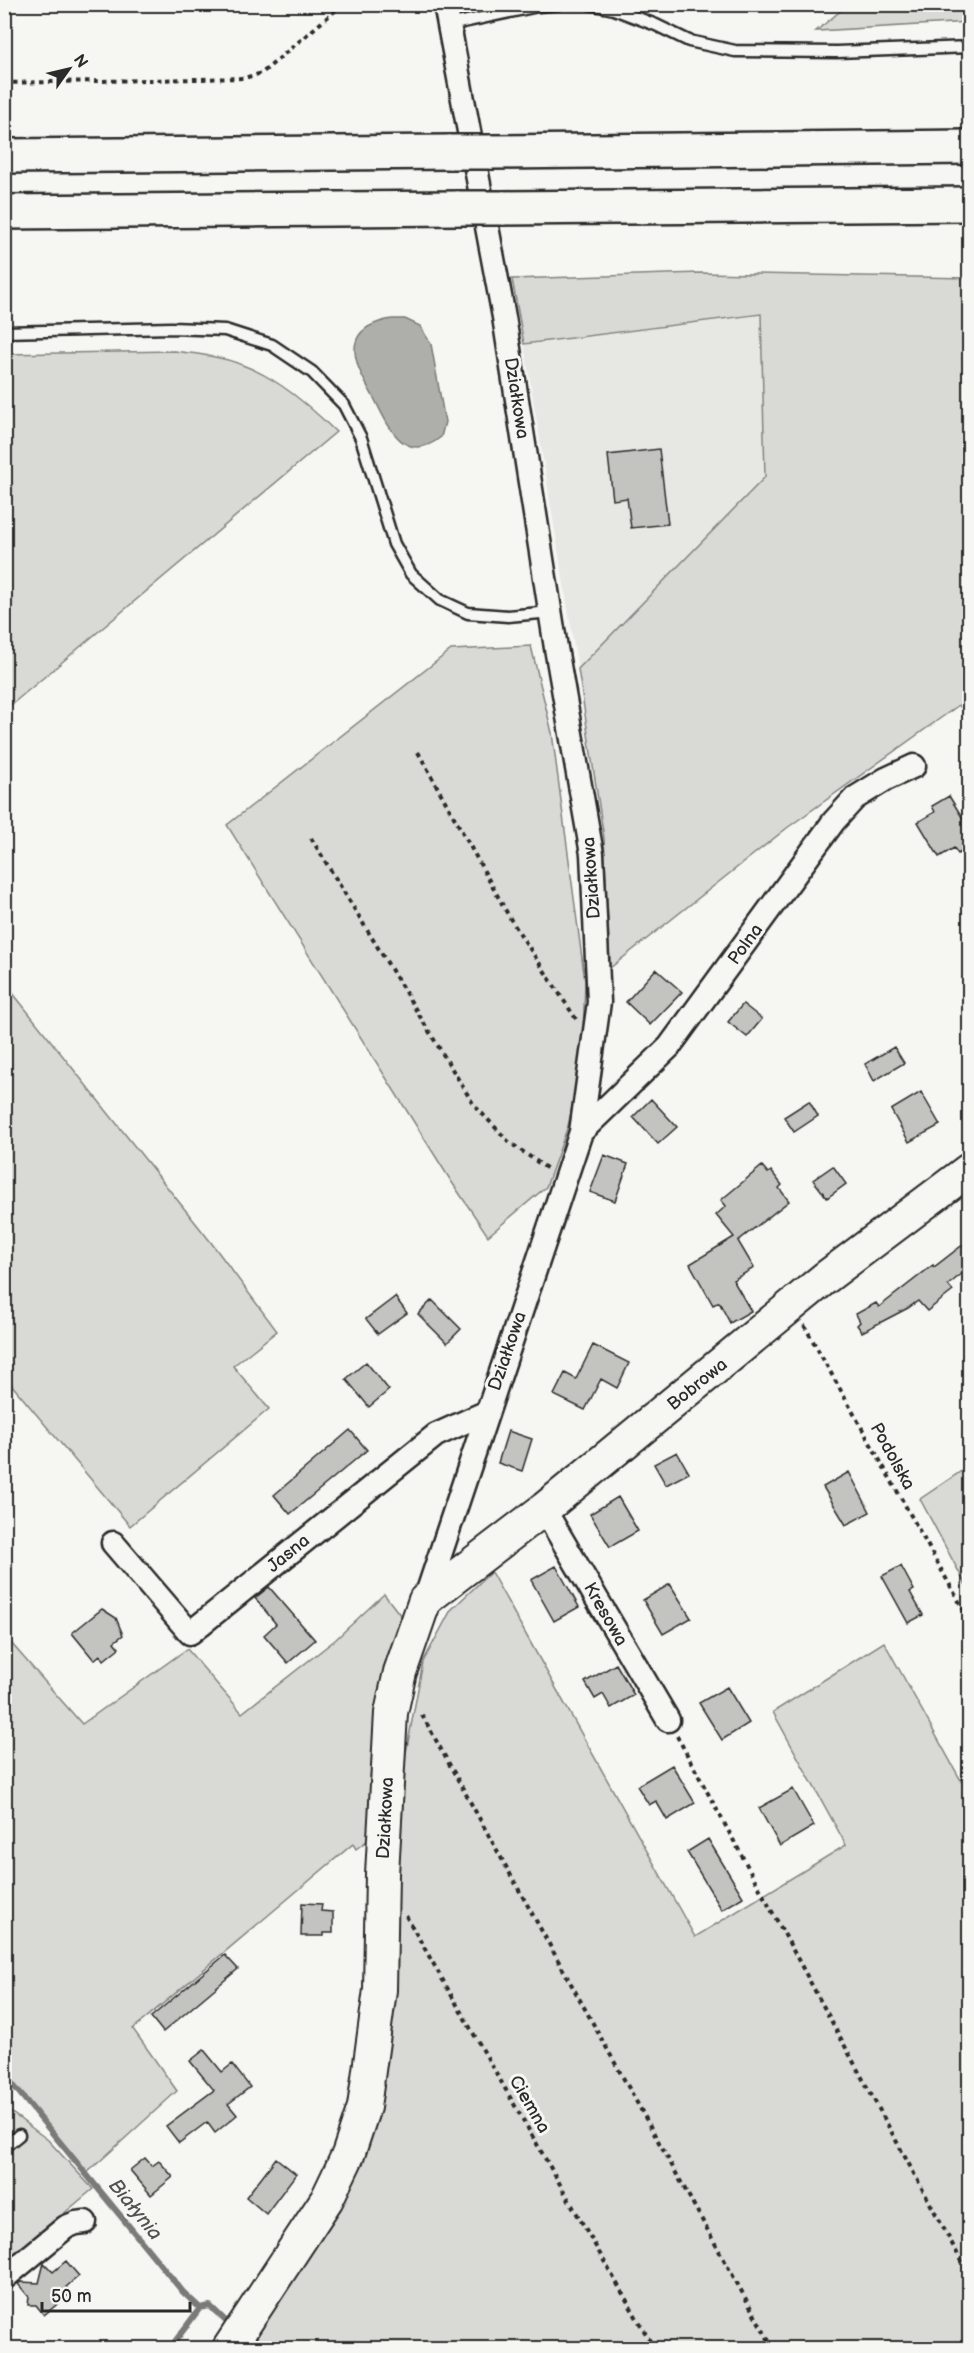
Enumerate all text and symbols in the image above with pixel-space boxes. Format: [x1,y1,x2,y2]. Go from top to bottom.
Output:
north arrow [39,39,99,99]
text: N [69,51,91,72]
street label: Działkowa [500,356,533,440]
street label: Działkowa [578,836,605,920]
street label: Polna [724,920,767,969]
street label: Działkowa [484,1309,531,1393]
street label: Bobrowa [663,1354,732,1415]
street label: Podolska [866,1419,919,1493]
street label: Jasna [263,1530,314,1577]
street label: Kresowa [579,1579,632,1650]
street label: Działkowa [373,1776,398,1860]
street label: Ciemna [505,2072,554,2137]
water label: Białynia [103,2174,167,2245]
scale bar [42,2275,190,2313]
text: 50 m [51,2286,92,2307]

